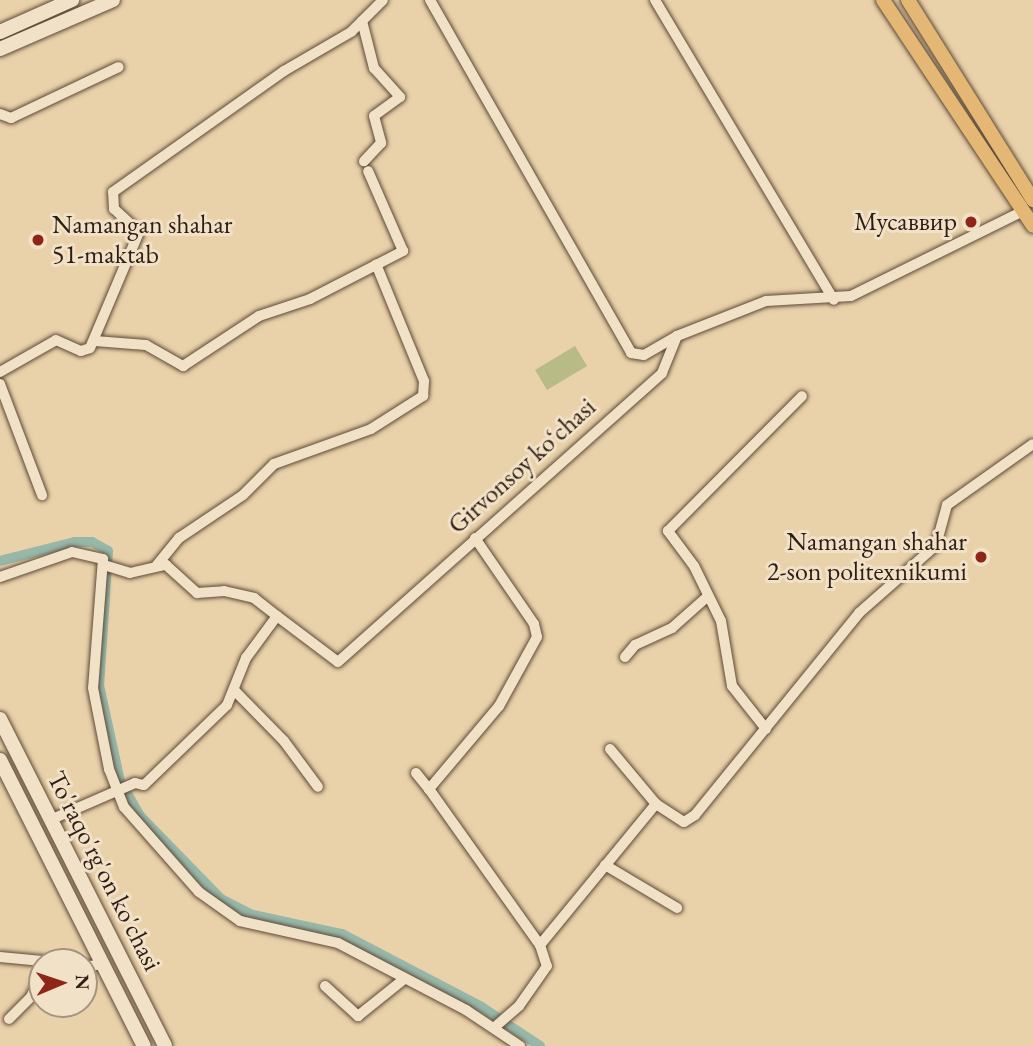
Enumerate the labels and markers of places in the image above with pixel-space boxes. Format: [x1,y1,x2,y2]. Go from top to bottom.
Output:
place label: Мусаввир [854,206,957,238]
place label: Namangan shahar 51-maktab [52,209,233,270]
marker: Мусаввир [963,214,979,230]
marker: Namangan shahar 51-maktab [30,232,46,248]
place label: Namangan shahar 2-son politexnikumi [767,526,967,588]
marker: Namangan shahar 2-son politexnikumi [973,549,989,565]

